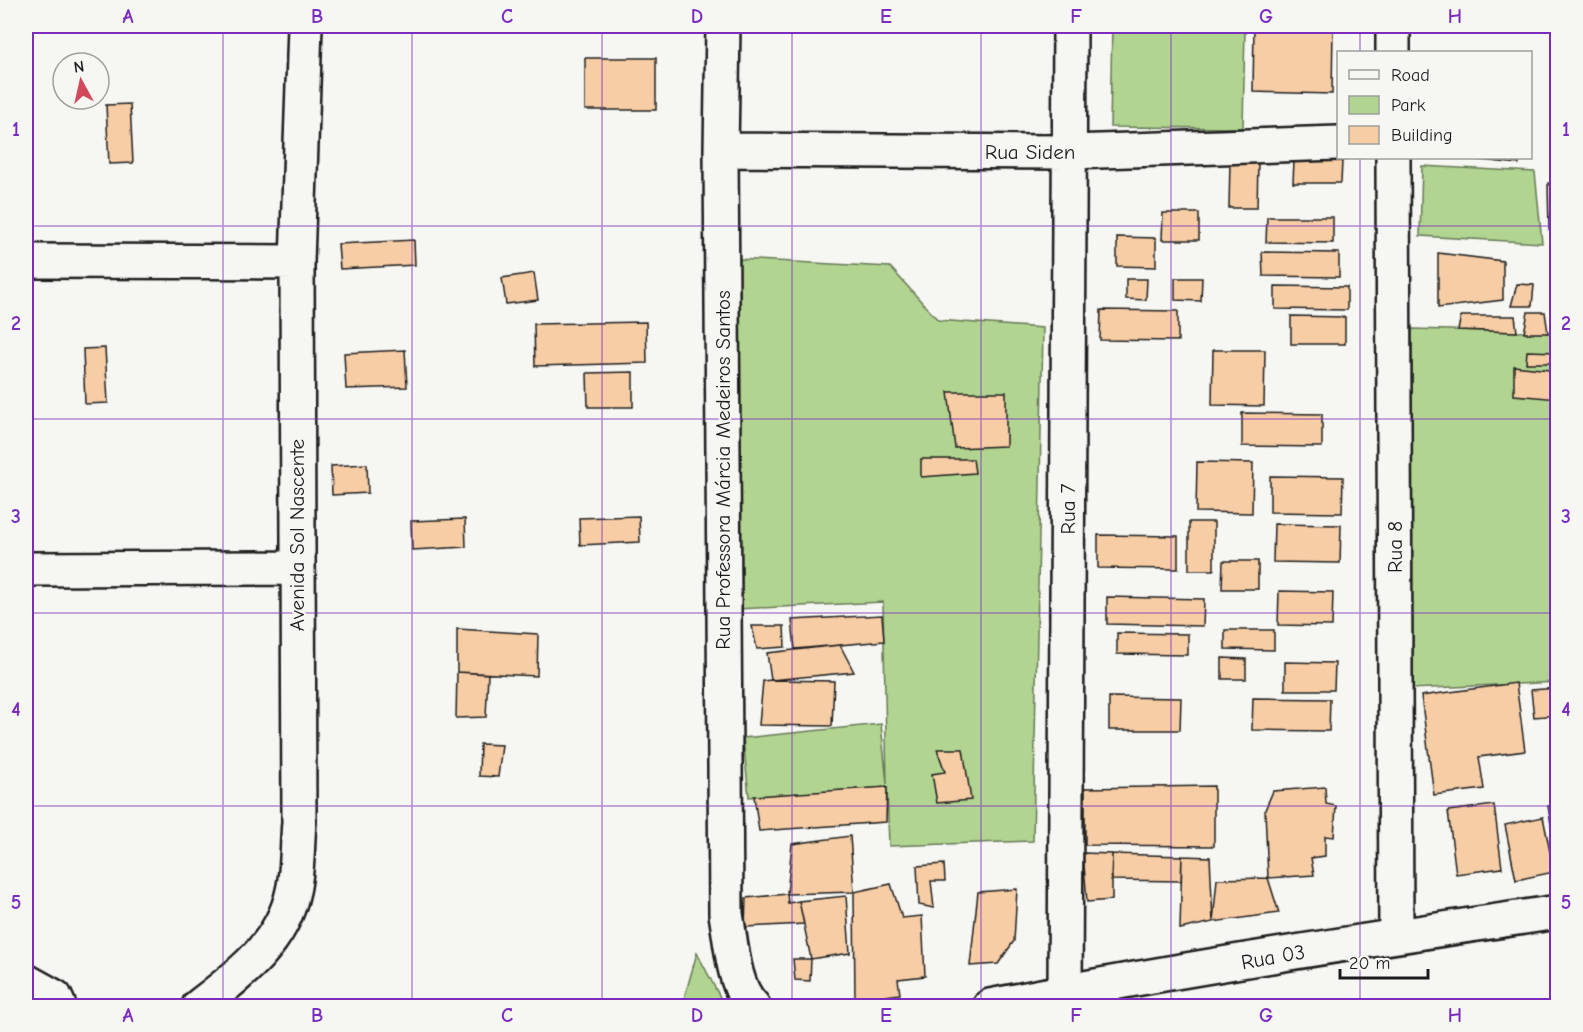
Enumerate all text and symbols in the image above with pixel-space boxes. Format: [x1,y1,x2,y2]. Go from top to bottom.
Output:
text: A [122,5,134,28]
text: B [311,5,323,28]
text: C [501,5,513,28]
text: D [691,5,703,28]
text: E [880,5,892,28]
text: F [1070,5,1082,28]
text: G [1259,5,1273,28]
text: H [1448,5,1462,28]
north arrow [51,51,111,111]
legend [1337,51,1532,159]
text: N [73,57,85,77]
text: Road [1391,65,1430,86]
text: Park [1391,95,1426,116]
text: 1 [12,118,20,141]
text: 1 [1562,118,1570,141]
text: Building [1391,125,1453,146]
street label: Rua Siden [985,140,1075,164]
street label: Rua Professora Márcia Medeiros Santos [711,290,735,650]
text: 2 [11,312,21,335]
text: 2 [1561,312,1571,335]
street label: Avenida Sol Nascente [285,439,309,631]
street label: Rua 7 [1056,483,1080,535]
text: 3 [11,505,21,528]
text: 3 [1561,505,1571,528]
street label: Rua 8 [1383,521,1407,573]
text: 4 [11,698,21,721]
text: 4 [1561,698,1571,721]
text: 5 [11,891,21,914]
text: 5 [1561,891,1571,914]
street label: Rua 03 [1239,940,1307,974]
scale bar [1340,942,1428,980]
text: 20 m [1349,953,1390,974]
text: A [122,1004,134,1027]
text: B [311,1004,323,1027]
text: C [501,1004,513,1027]
text: D [691,1004,703,1027]
text: E [880,1004,892,1027]
text: F [1070,1004,1082,1027]
text: G [1259,1004,1273,1027]
text: H [1448,1004,1462,1027]

